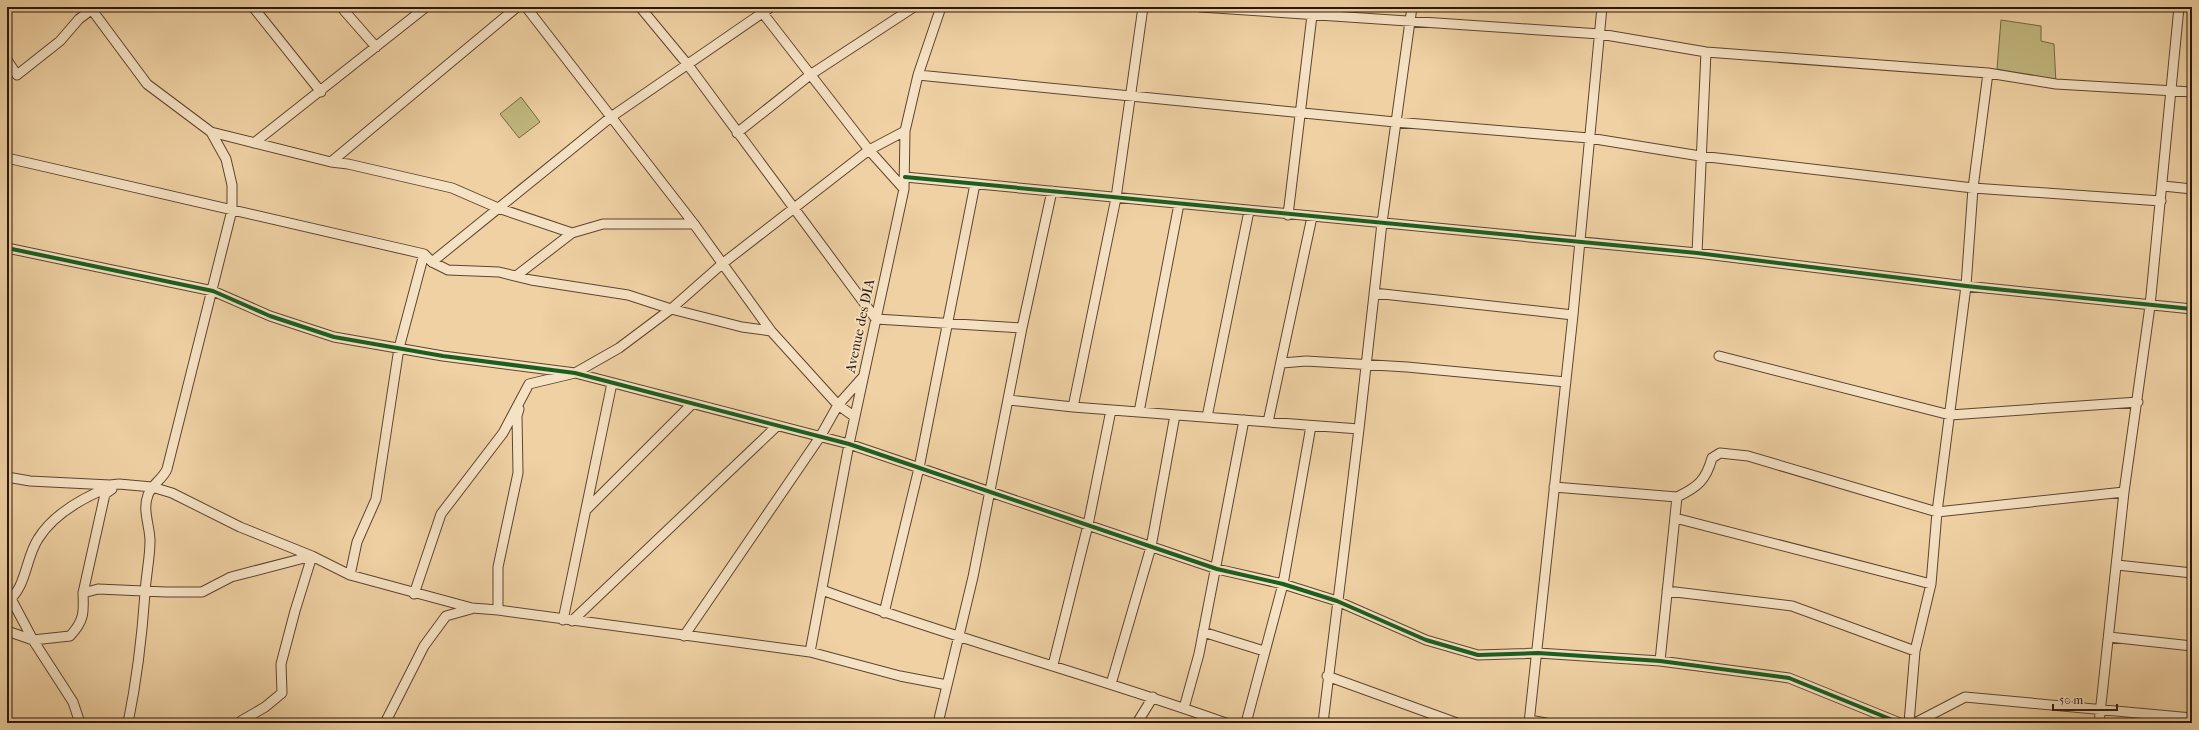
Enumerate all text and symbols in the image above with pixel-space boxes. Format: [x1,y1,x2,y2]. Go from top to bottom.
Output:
street label: Avenue des DIA [842,276,878,376]
scale bar [2053,686,2117,712]
text: 50 m [2059,693,2083,707]

